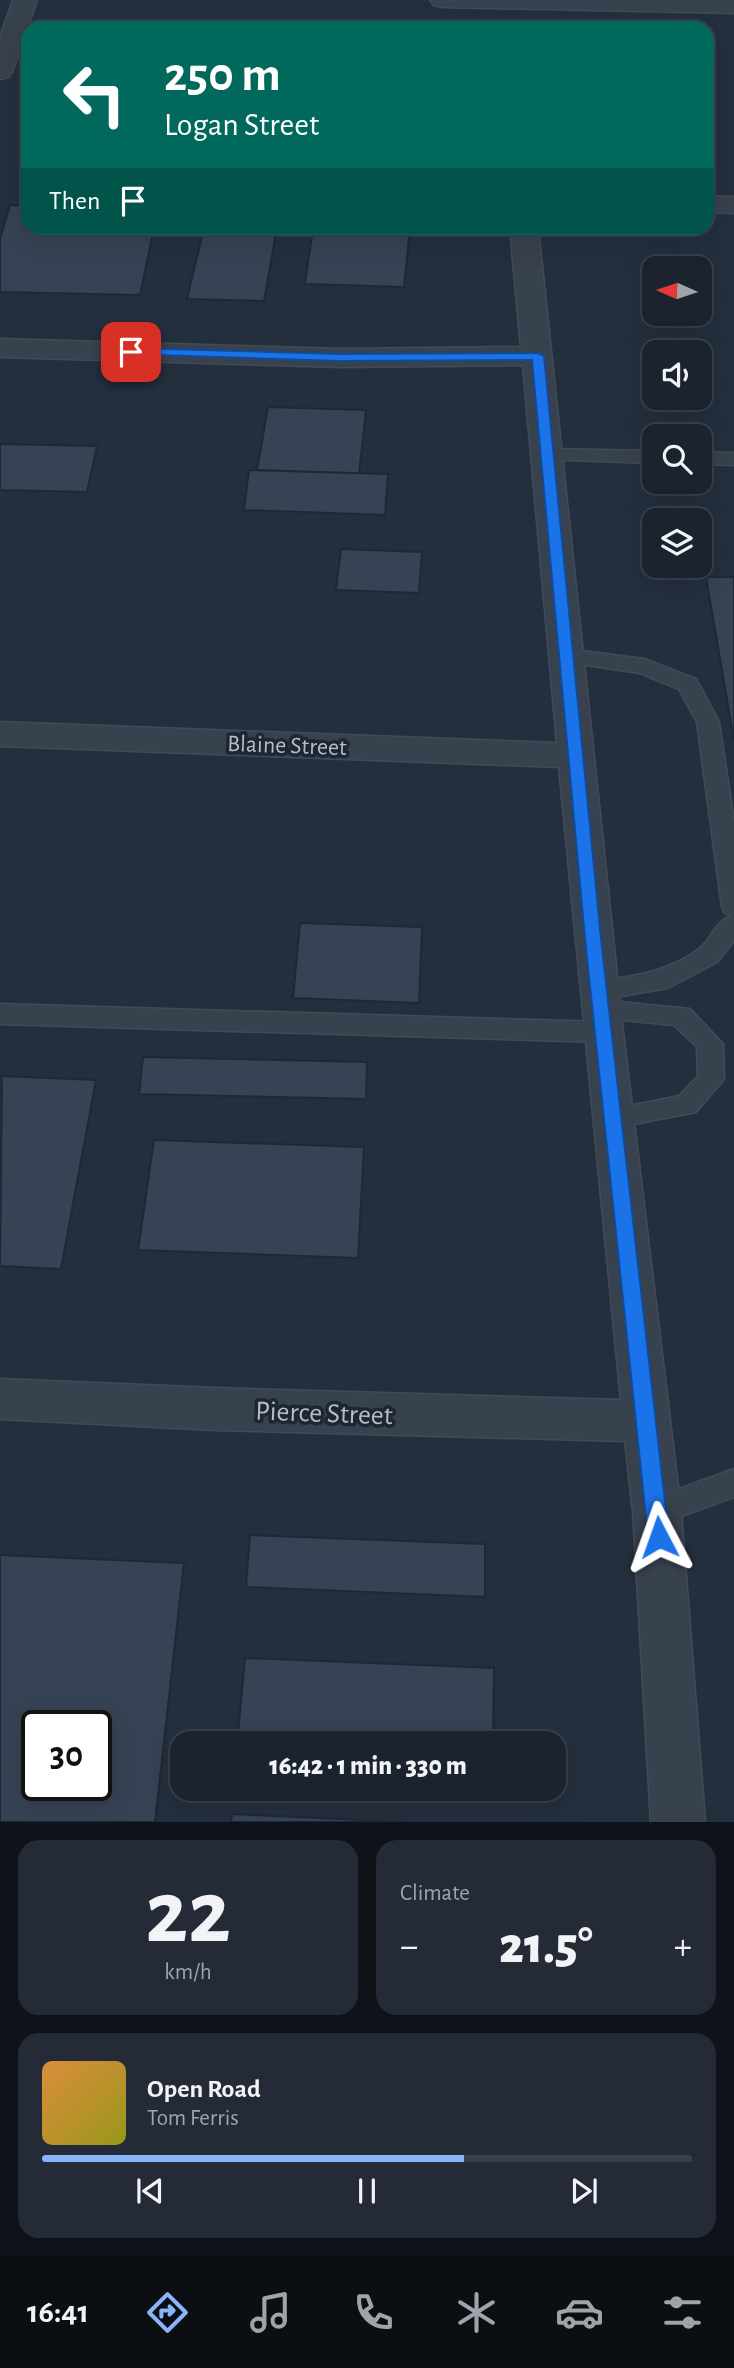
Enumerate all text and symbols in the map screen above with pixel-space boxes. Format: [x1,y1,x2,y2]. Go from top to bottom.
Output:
icon: left [49,49,140,140]
text: 250 m [164,51,281,100]
text: Logan Street [164,109,319,141]
icon: arrive [114,182,152,220]
text: Then [49,188,100,214]
north arrow [642,256,712,326]
map controls [642,256,712,578]
pin [101,322,161,382]
icon: arrive [112,333,150,371]
button: sound [642,340,712,410]
button: search [642,424,712,494]
button: layers [642,508,712,578]
street label: Blaine Street [227,732,347,760]
street label: Pierce Street [255,1398,393,1430]
position arrow [622,1500,696,1574]
speed limit sign: 30 [21,1710,112,1801]
text: 16:42 · 1 min · 330 m [269,1753,467,1779]
text: 22 [145,1868,231,1959]
text: Climate [400,1882,470,1905]
text: 21.5° [499,1920,593,1972]
text: − [400,1928,418,1966]
text: + [674,1928,692,1966]
text: km/h [164,1961,212,1984]
text: Open Road [147,2076,261,2102]
text: Tom Ferris [147,2107,239,2130]
icon: previous [131,2172,169,2210]
icon: pause [348,2172,386,2210]
icon: next [565,2172,603,2210]
icon: directions [143,2288,192,2337]
icon: music [246,2288,295,2337]
icon: phone [349,2288,398,2337]
icon: climate [452,2288,501,2337]
icon: car [555,2288,604,2337]
icon: filters [658,2288,707,2337]
text: 16:41 [27,2296,89,2328]

